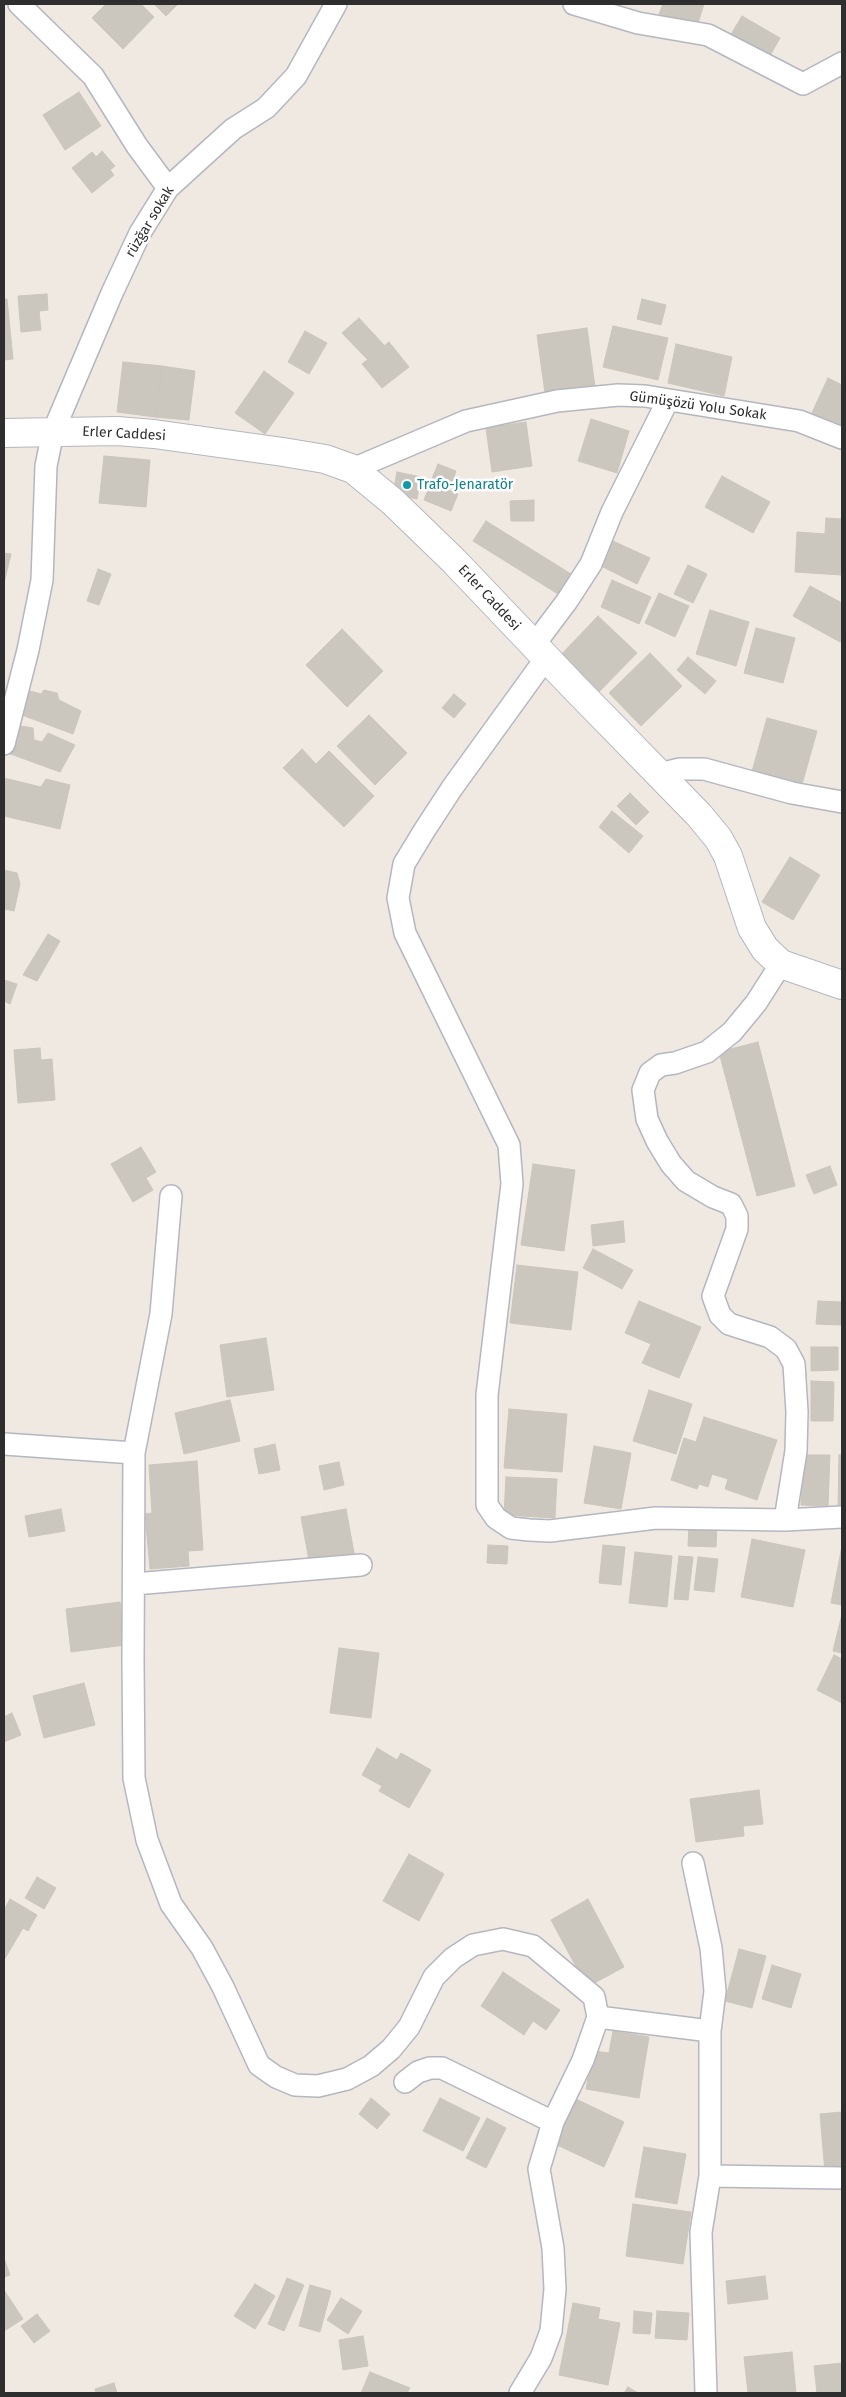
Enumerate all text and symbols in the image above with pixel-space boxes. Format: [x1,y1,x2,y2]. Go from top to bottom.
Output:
street label: rüzğar sokak [122,184,178,260]
street label: Gümüşözü Yolu Sokak [628,388,768,424]
street label: Erler Caddesi [82,423,166,445]
place label: Trafo-Jenaratör [417,477,513,493]
marker: Trafo-Jenaratör [401,479,413,491]
street label: Erler Caddesi [454,562,524,634]

